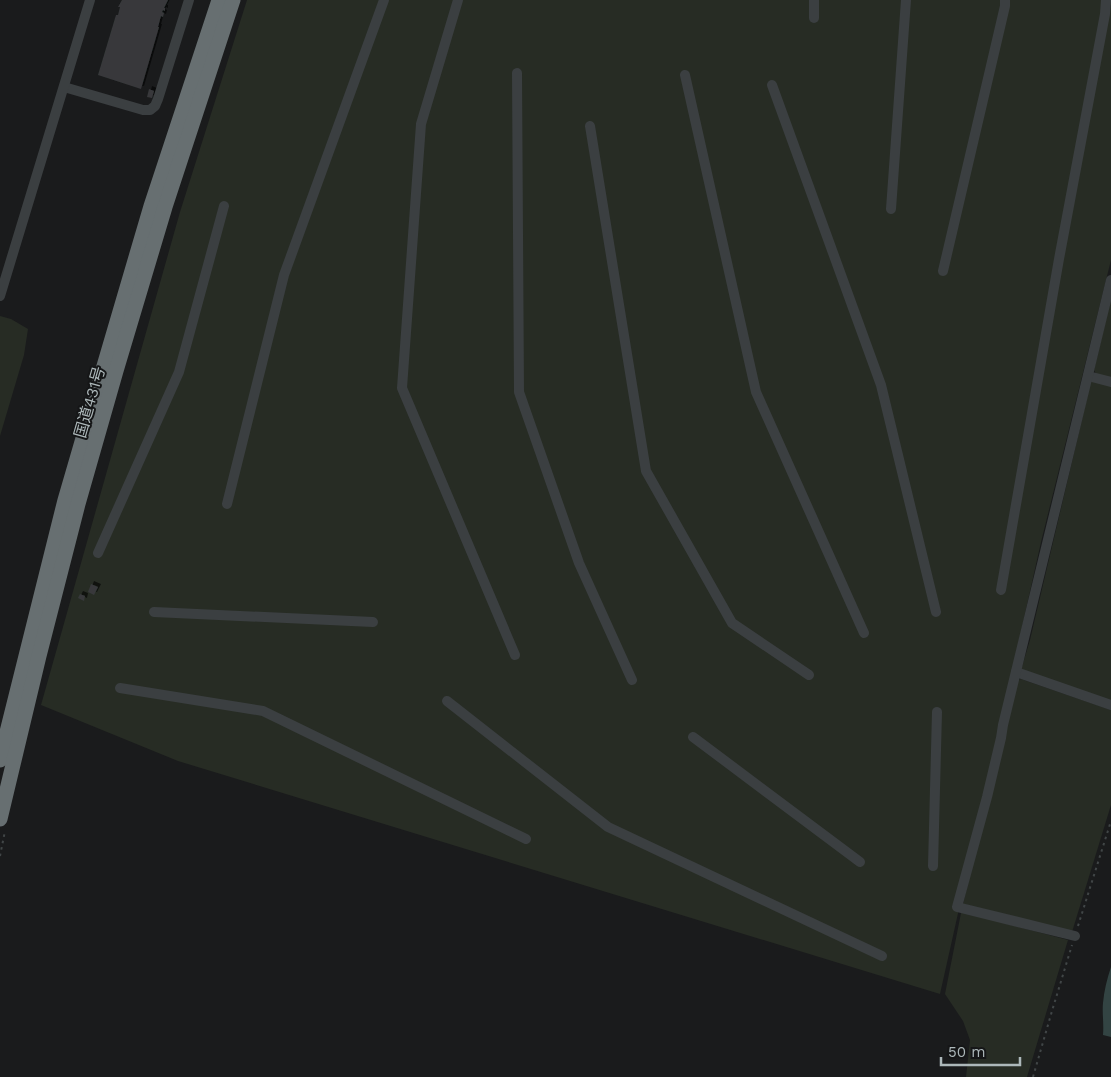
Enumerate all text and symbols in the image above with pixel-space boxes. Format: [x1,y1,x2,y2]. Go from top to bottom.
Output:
street label: 国道431号 [70,364,109,440]
scale bar [941,1034,1020,1066]
text: 50 m [948,1043,985,1061]

